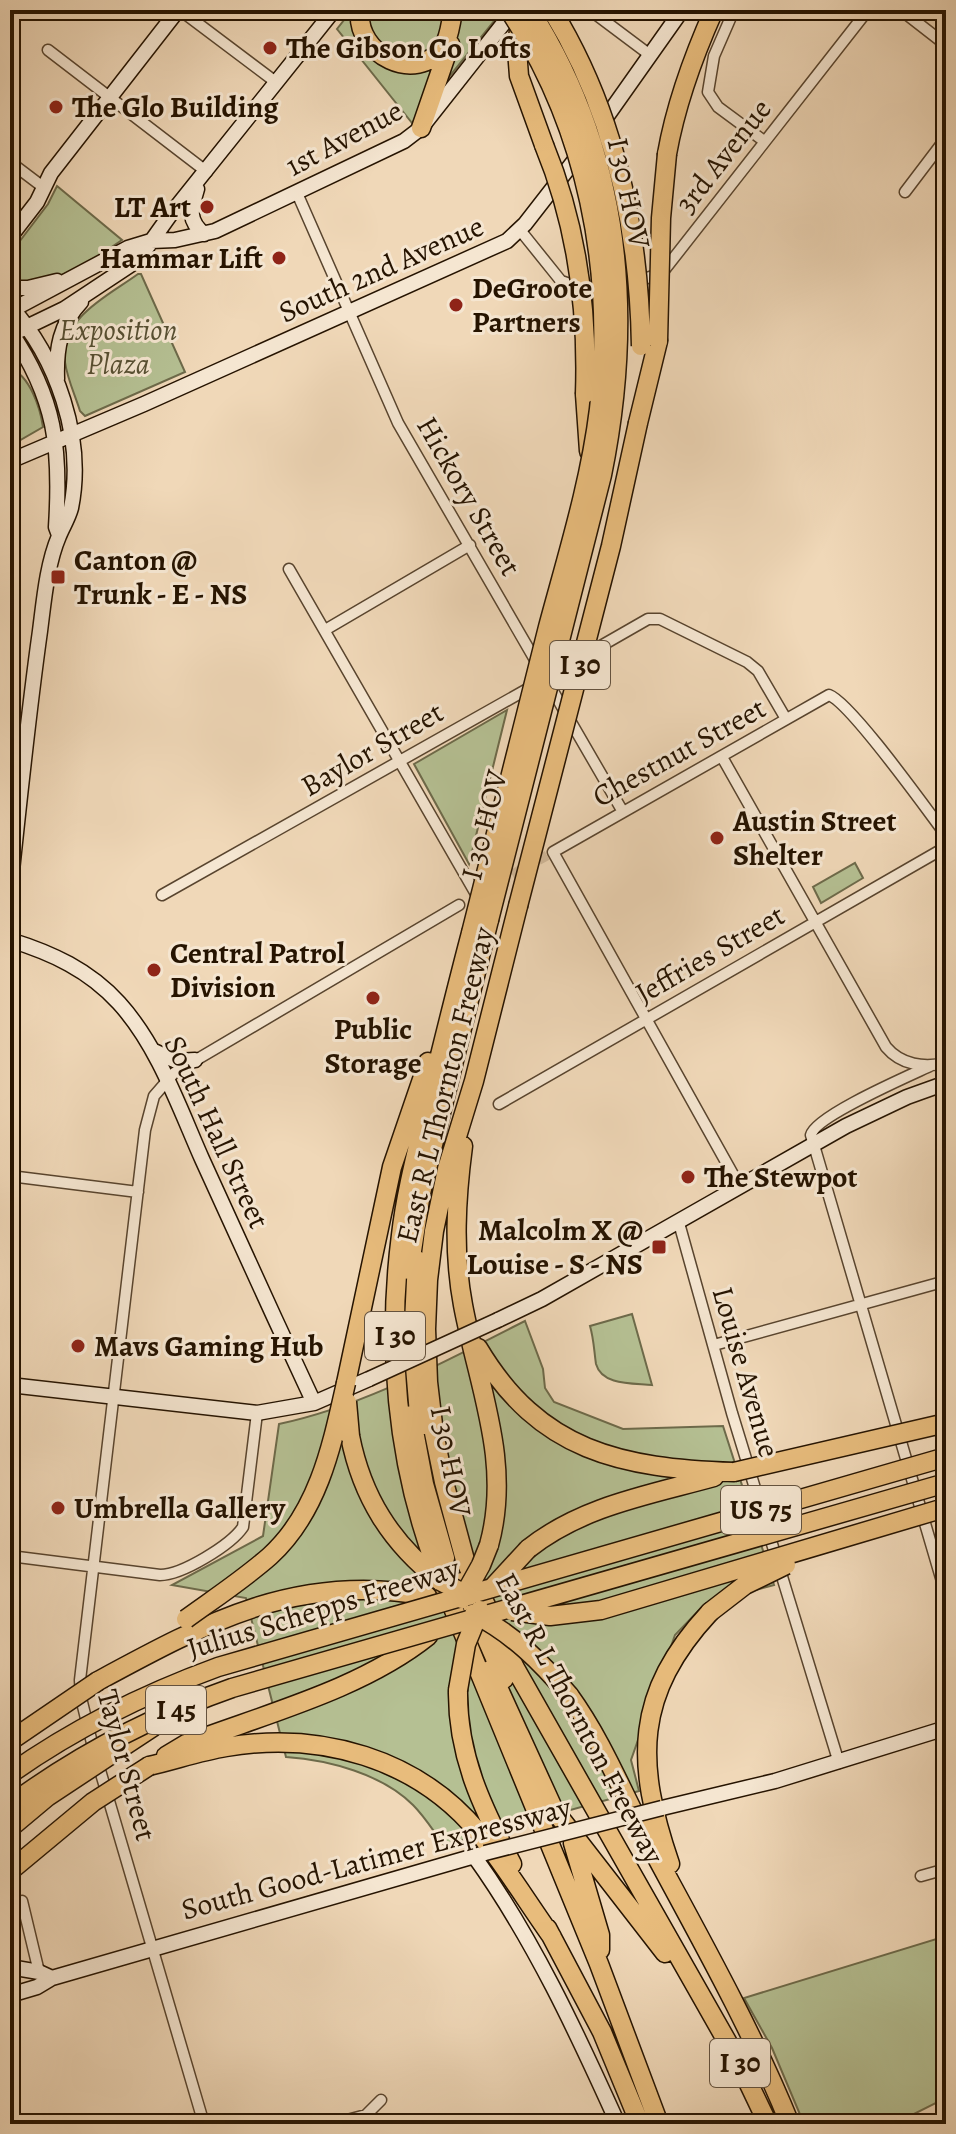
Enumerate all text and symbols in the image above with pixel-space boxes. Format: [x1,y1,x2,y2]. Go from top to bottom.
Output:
place label: The Gibson Co Lofts [286,28,531,68]
marker: The Gibson Co Lofts [261,39,279,57]
place label: The Glo Building [72,87,279,127]
street label: 1st Avenue [278,90,410,186]
street label: 3rd Avenue [666,90,780,222]
marker: The Glo Building [47,98,65,116]
street label: I 30 HOV [598,134,660,253]
place label: LT Art [114,187,191,227]
marker: LT Art [198,198,216,216]
street label: South 2nd Avenue [272,206,490,332]
place label: Hammar Lift [100,238,263,278]
marker: Hammar Lift [270,249,288,267]
place label: DeGroote Partners [472,268,592,342]
marker: DeGroote Partners [447,296,465,314]
park label: Exposition Plaza [59,310,177,384]
street label: Hickory Street [407,409,531,583]
place label: Canton @ Trunk - E - NS [74,540,247,614]
marker: Canton @ Trunk - E - NS [49,568,67,586]
road number: I 30 [550,641,610,689]
street label: Chestnut Street [585,688,773,816]
street label: Baylor Street [294,692,451,806]
street label: I 30 HOV [451,765,517,884]
place label: Austin Street Shelter [732,801,896,875]
marker: Austin Street Shelter [708,829,726,847]
street label: Jeffries Street [628,895,792,1013]
street label: East R L Thornton Freeway [386,922,504,1247]
place label: Central Patrol Division [170,933,345,1007]
marker: Central Patrol Division [145,961,163,979]
marker: Public Storage [364,989,382,1007]
place label: Public Storage [324,1009,422,1083]
street label: South Hall Street [155,1029,279,1235]
place label: The Stewpot [704,1157,858,1197]
marker: The Stewpot [679,1168,697,1186]
place label: Malcolm X @ Louise - S - NS [466,1210,643,1284]
marker: Malcolm X @ Louise - S - NS [650,1238,668,1256]
street label: Louise Avenue [703,1282,789,1462]
road number: I 30 [365,1312,425,1360]
place label: Mavs Gaming Hub [94,1326,323,1366]
marker: Mavs Gaming Hub [69,1337,87,1355]
street label: I 30 HOV [421,1402,481,1520]
road number: US 75 [721,1486,801,1534]
place label: Umbrella Gallery [74,1488,286,1528]
marker: Umbrella Gallery [49,1499,67,1517]
street label: Julius Schepps Freeway [182,1547,465,1668]
street label: East R L Thornton Freeway [486,1565,674,1871]
street label: Taylor Street [88,1685,166,1845]
road number: I 45 [146,1686,206,1734]
street label: South Good-Latimer Expressway [177,1787,576,1929]
road number: I 30 [710,2039,770,2087]

